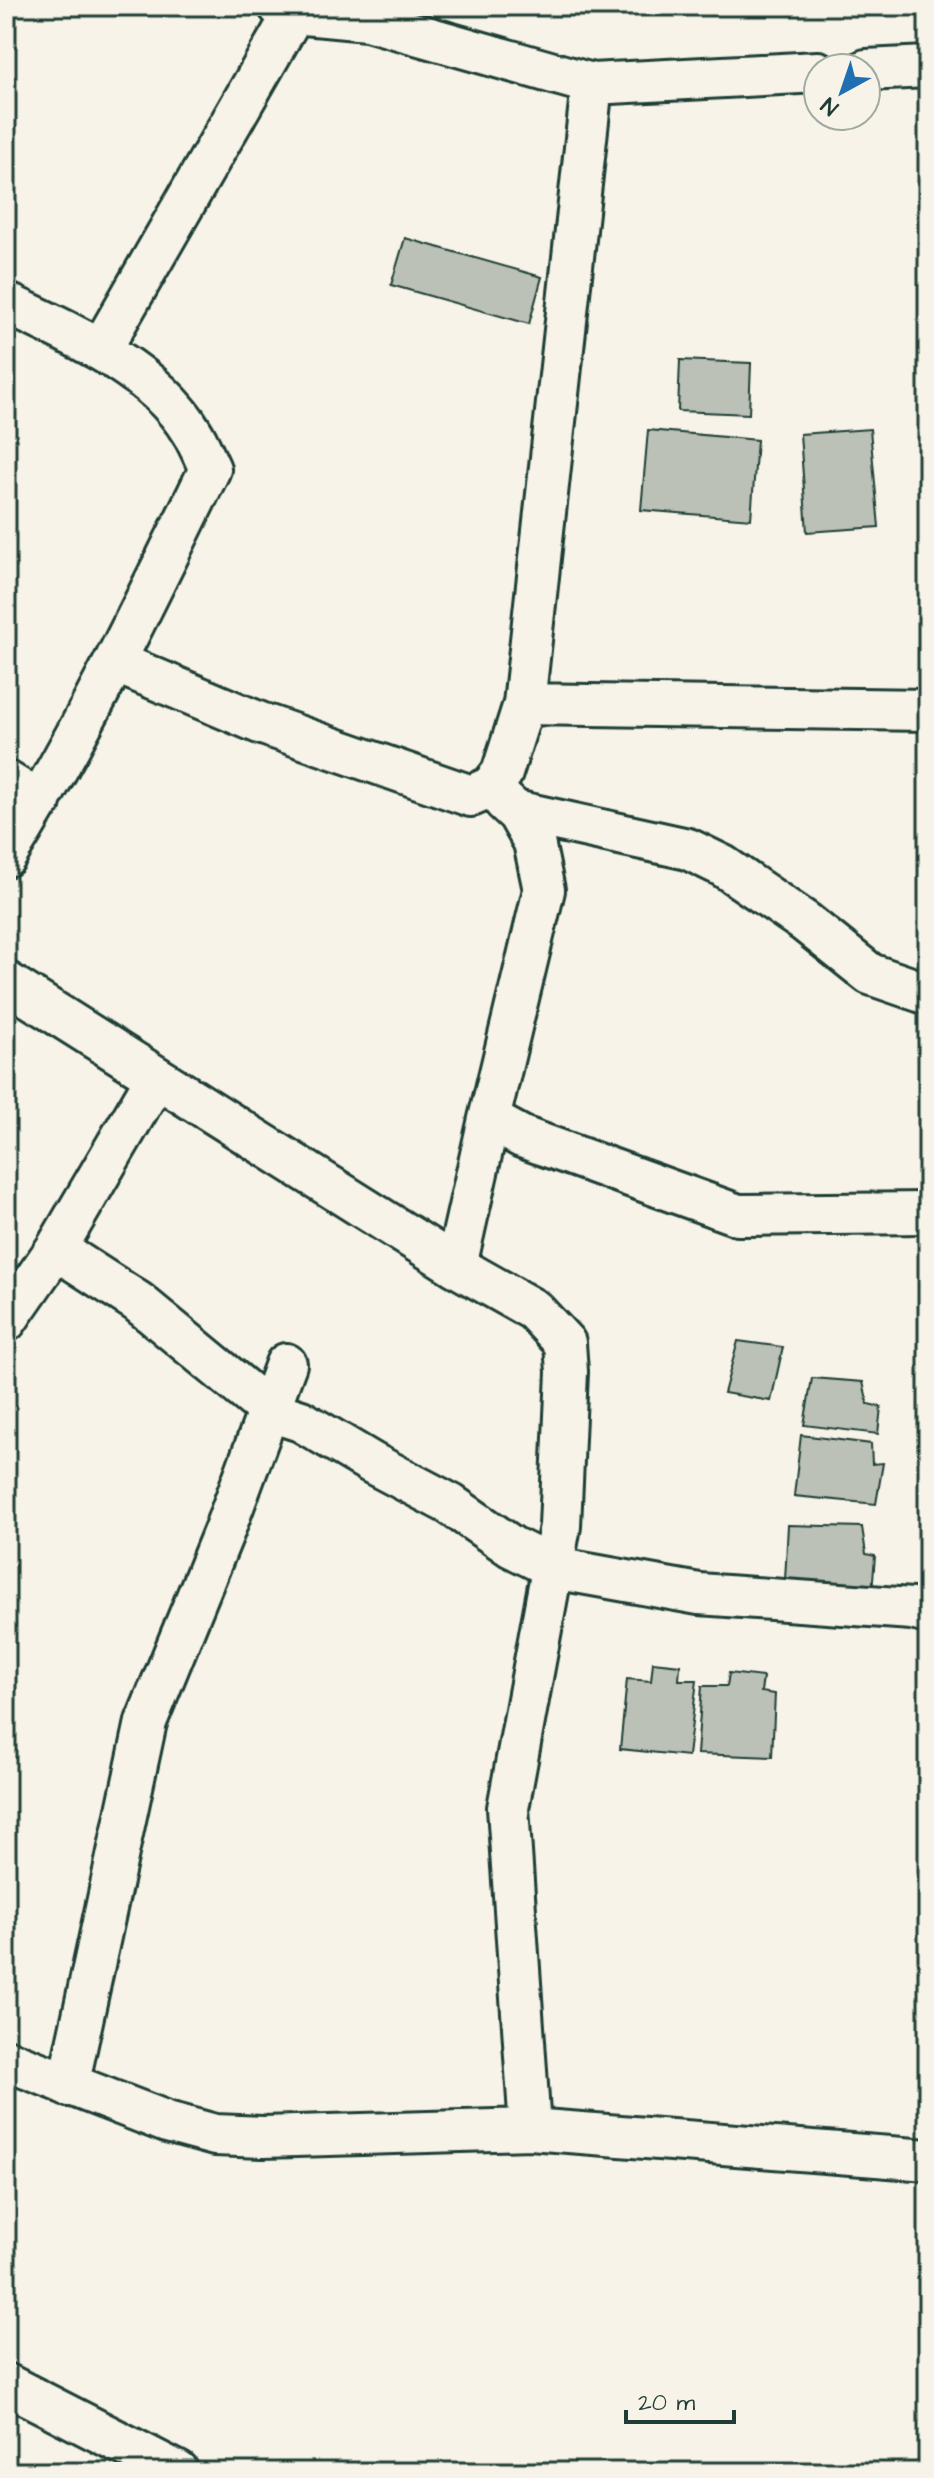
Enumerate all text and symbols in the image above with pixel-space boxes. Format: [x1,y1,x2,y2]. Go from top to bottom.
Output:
north arrow [802,52,882,132]
text: N [815,90,845,122]
scale bar [626,2374,734,2424]
text: 20 m [638,2386,695,2420]

